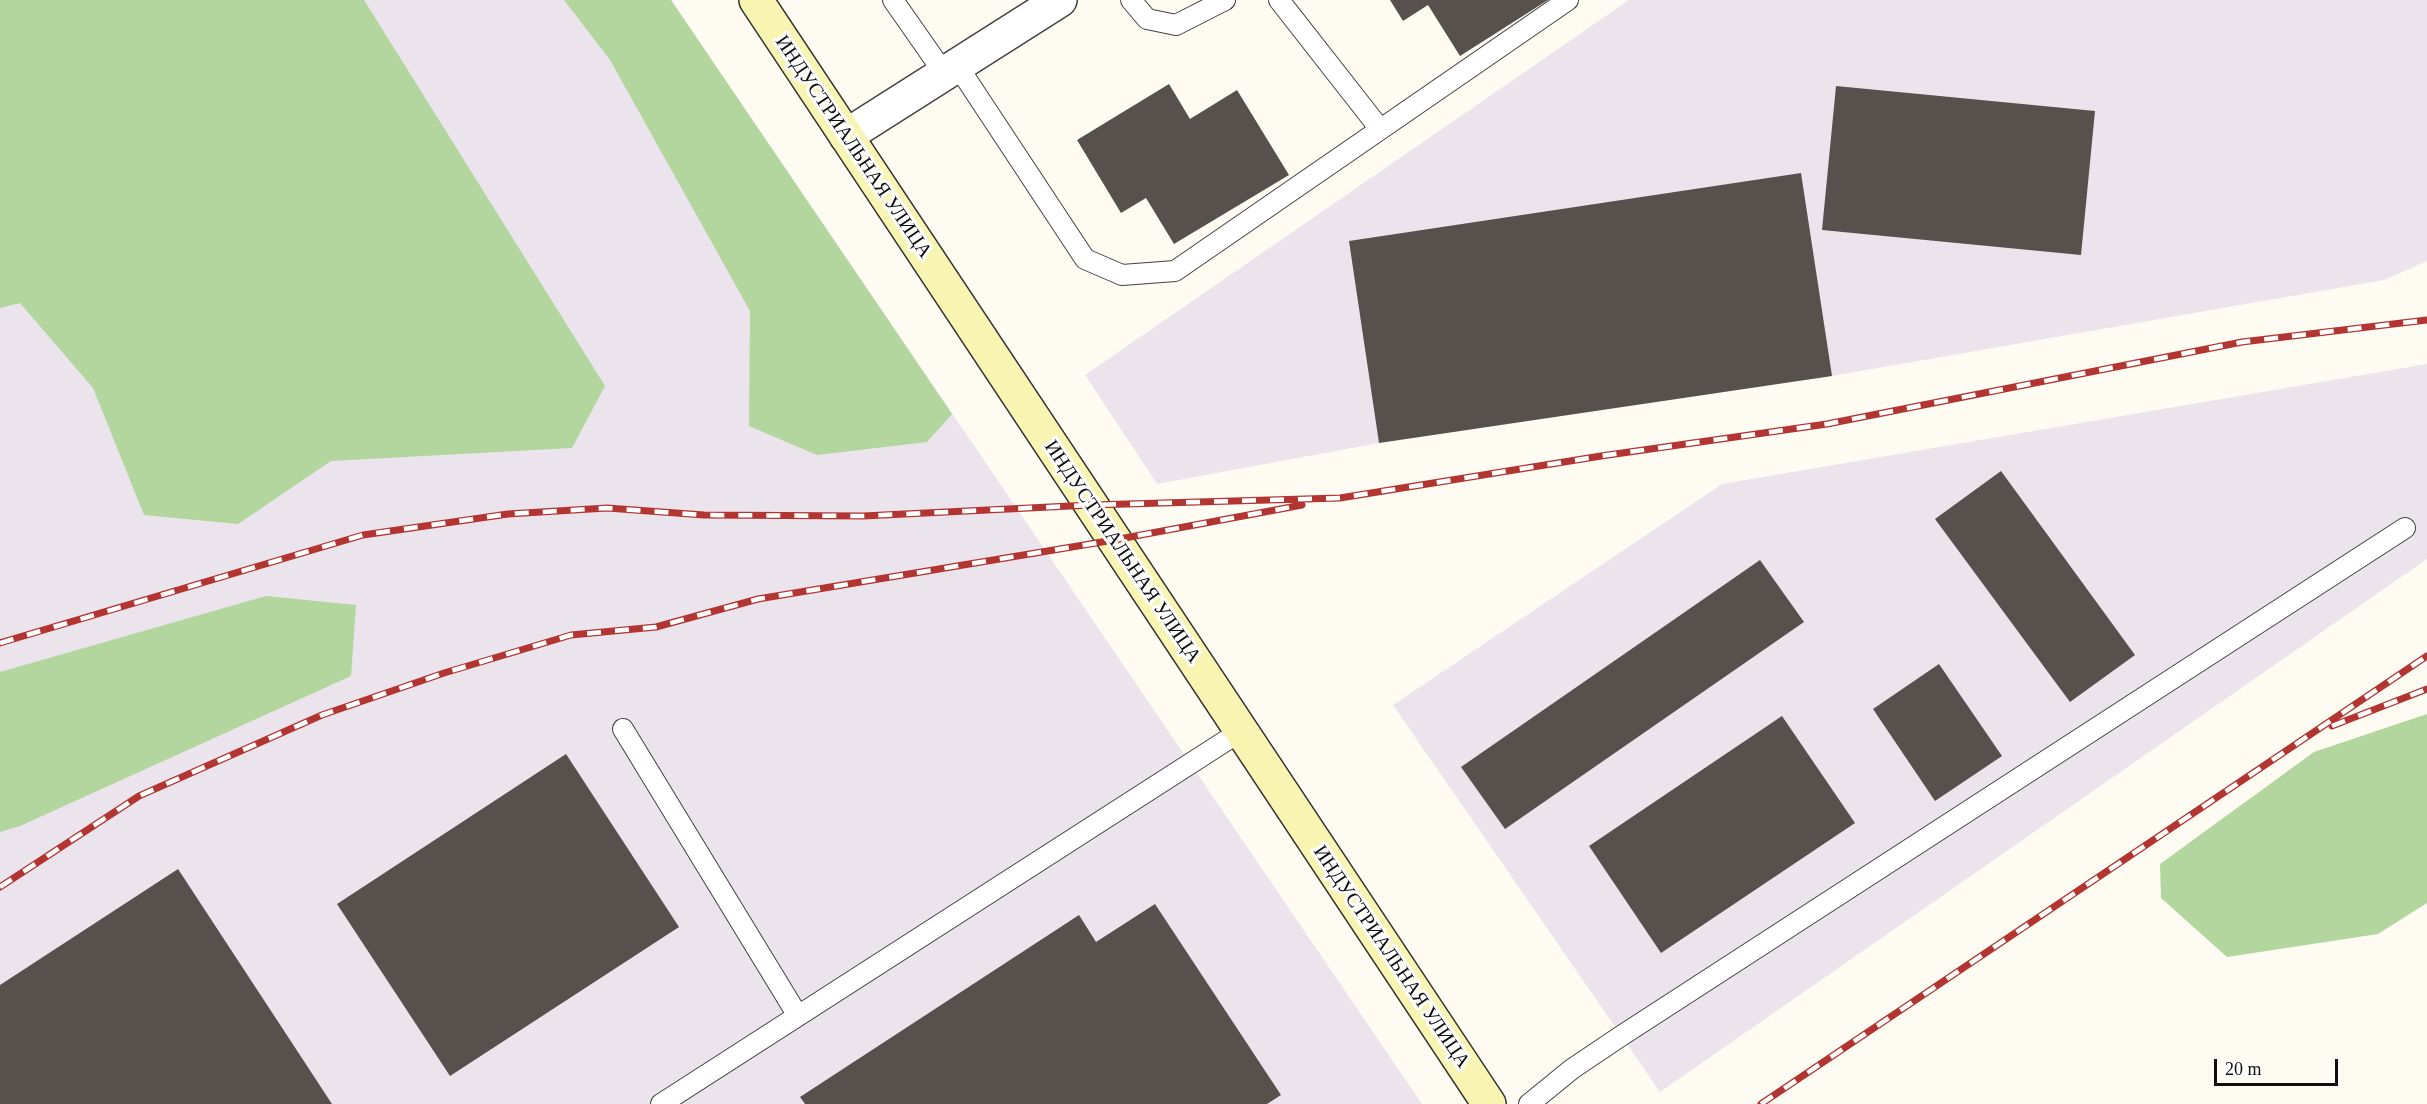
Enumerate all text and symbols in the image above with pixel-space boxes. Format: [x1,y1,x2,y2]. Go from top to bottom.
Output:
street label: ИНДУСТРИАЛЬНАЯ УЛИЦА [769,31,937,263]
street label: ИНДУСТРИАЛЬНАЯ УЛИЦА [1038,436,1206,668]
street label: ИНДУСТРИАЛЬНАЯ УЛИЦА [1307,841,1475,1073]
scale bar [2217,1047,2342,1085]
text: 20 m [2225,1059,2262,1079]

